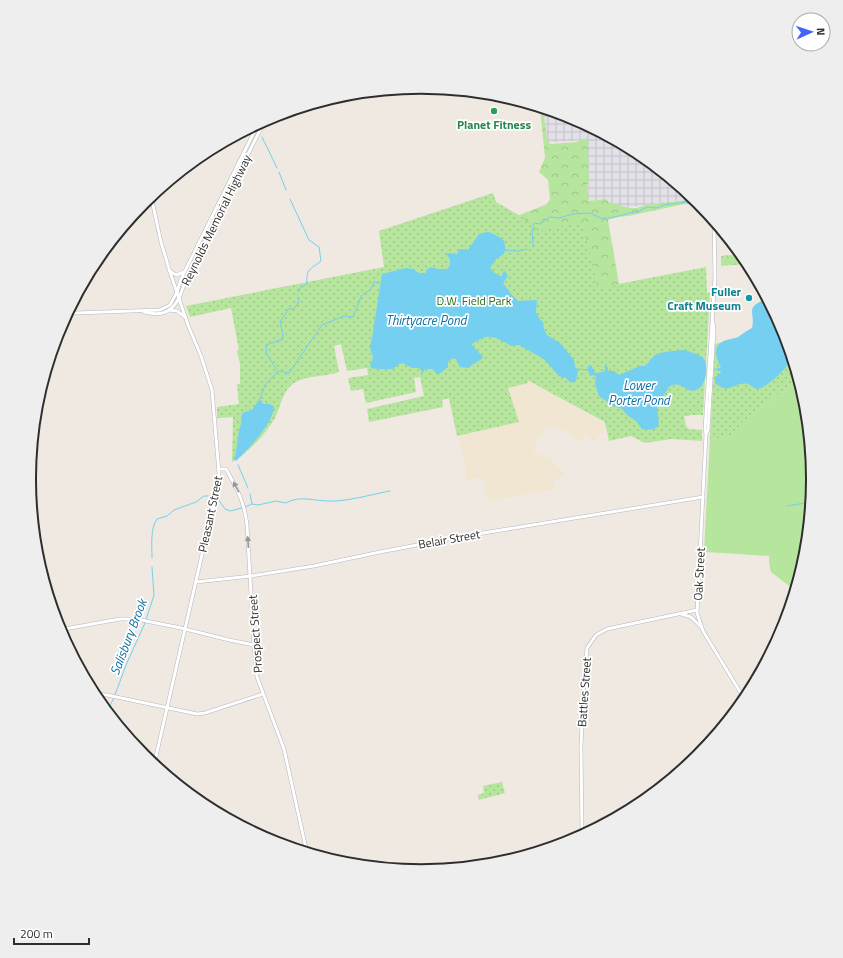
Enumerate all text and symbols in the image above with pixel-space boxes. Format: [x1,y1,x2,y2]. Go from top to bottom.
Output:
north arrow [791,12,831,52]
text: N [813,27,829,36]
marker: Planet Fitness [489,106,499,116]
place label: Planet Fitness [457,115,531,134]
street label: Reynolds Memorial Highway [176,151,256,289]
place label: Fuller Craft Museum [667,282,742,315]
park label: D.W. Field Park [437,291,512,310]
marker: Fuller Craft Museum [744,293,754,303]
water label: Thirtyacre Pond [386,310,468,330]
water label: Lower Porter Pond [608,375,671,410]
street label: Pleasant Street [193,473,228,554]
one-way arrow [233,481,239,493]
street label: Belair Street [417,524,482,554]
one-way arrow [245,536,252,548]
street label: Oak Street [688,546,710,601]
street label: Prospect Street [243,593,267,674]
water label: Salisbury Brook [104,594,152,678]
street label: Battles Street [572,656,596,727]
scale bar [14,920,89,946]
text: 200 m [20,924,53,943]

